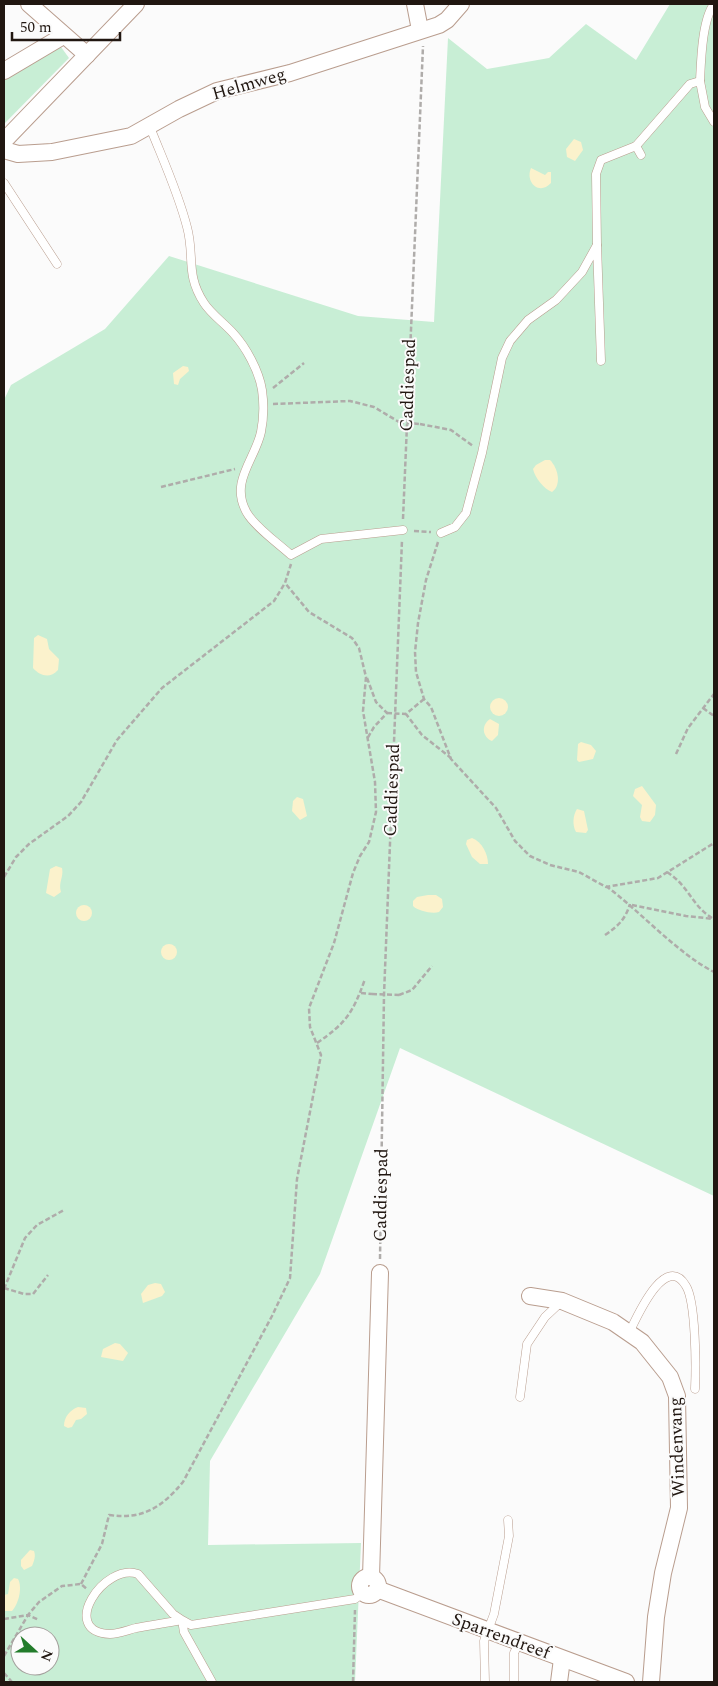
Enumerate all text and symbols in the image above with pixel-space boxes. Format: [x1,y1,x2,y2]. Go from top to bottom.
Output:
scale bar [12,10,120,42]
text: 50 m [20,16,52,39]
street label: Helmweg [209,61,289,107]
street label: Caddiespad [393,338,423,432]
street label: Caddiespad [377,743,407,837]
street label: Caddiespad [367,1148,395,1242]
street label: Windenvang [662,1396,692,1498]
street label: Sparrendreef [448,1606,556,1667]
north arrow [10,1626,60,1676]
text: N [35,1646,59,1665]

